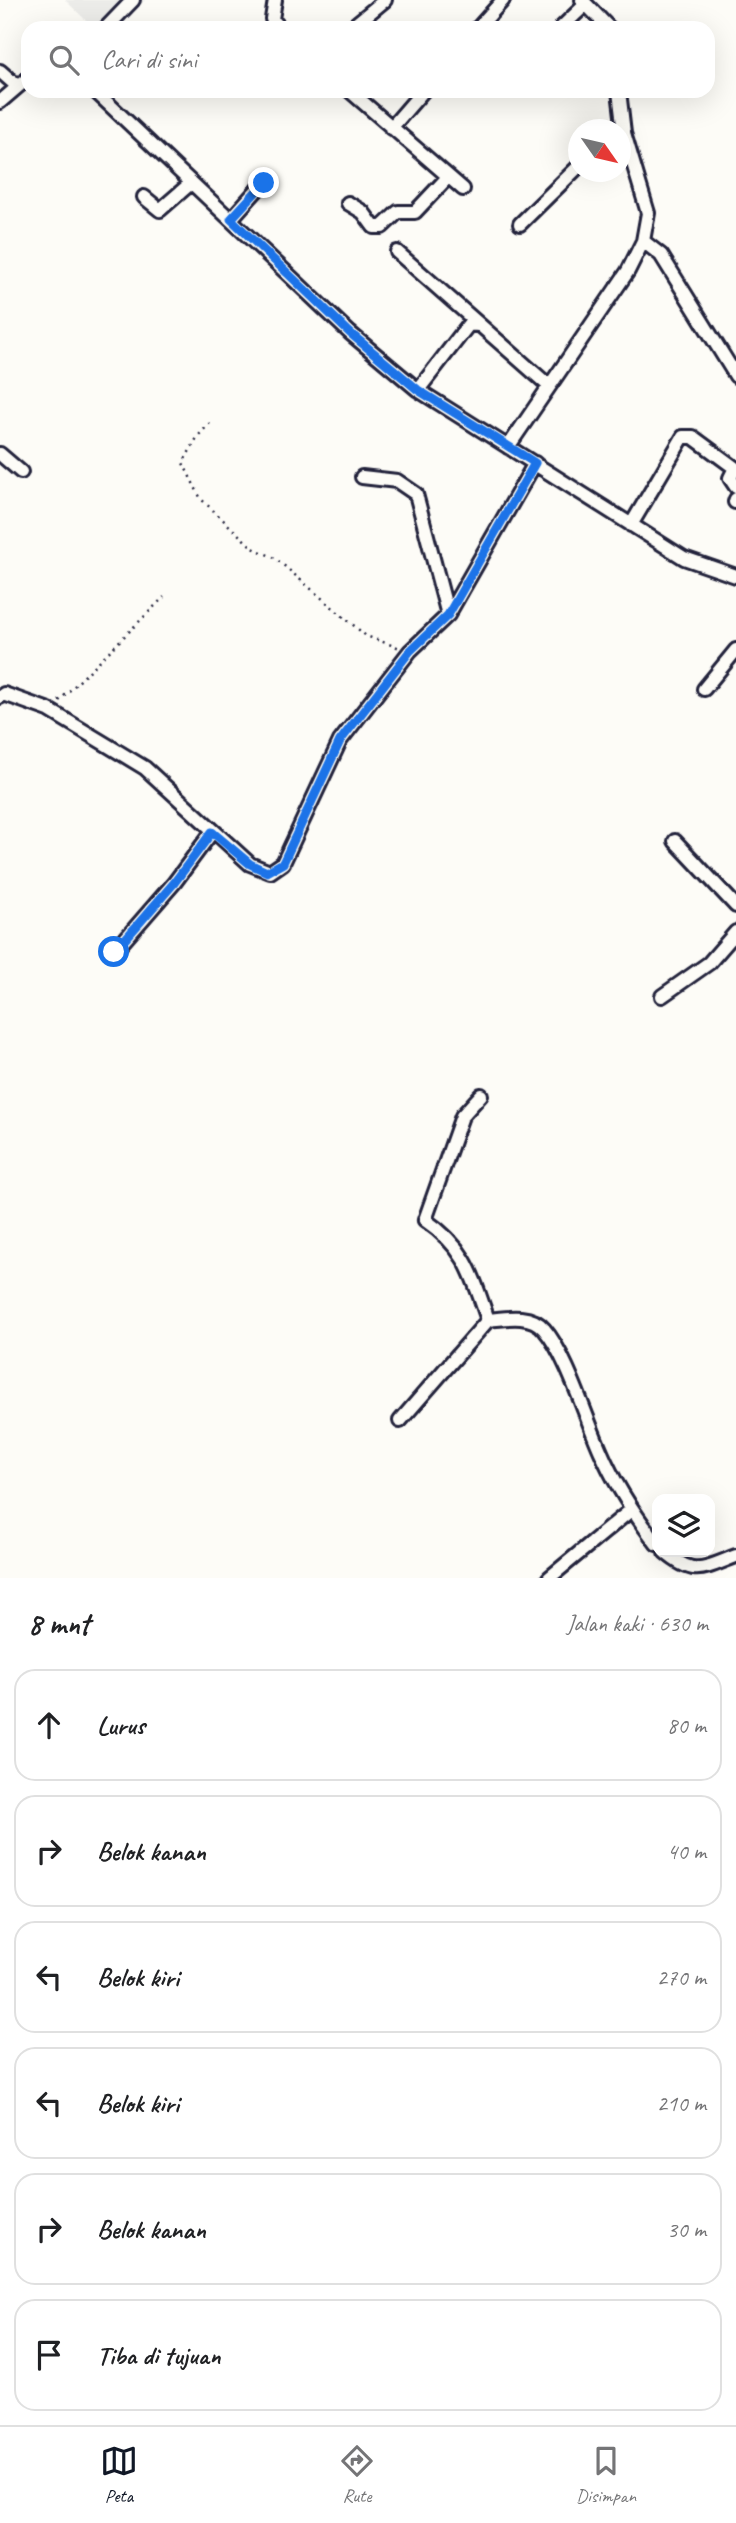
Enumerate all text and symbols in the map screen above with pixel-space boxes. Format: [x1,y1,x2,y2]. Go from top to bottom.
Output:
search box [21,21,715,98]
icon: search [45,41,83,79]
text: Cari di sini [101,43,197,76]
north arrow [568,119,631,182]
route end [248,167,279,198]
route start [98,936,129,967]
map controls [652,1494,715,1557]
button: layers [652,1494,715,1557]
text: 8 mnt [28,1605,90,1643]
text: Jalan kaki · 630 m [566,1609,708,1638]
icon: ahead [30,1706,68,1744]
text: Lurus [97,1709,145,1742]
text: 80 m [667,1711,706,1740]
icon: right [30,1832,68,1870]
text: Belok kanan [97,1835,206,1868]
text: 40 m [667,1837,706,1866]
icon: left [30,1958,68,1996]
text: Belok kiri [97,1961,179,1994]
text: 270 m [657,1963,706,1992]
icon: left [30,2084,68,2122]
text: Belok kiri [97,2087,179,2120]
text: 210 m [657,2089,706,2118]
icon: right [30,2210,68,2248]
text: Belok kanan [97,2213,206,2246]
text: 30 m [667,2215,706,2244]
icon: arrive [30,2336,68,2374]
text: Tiba di tujuan [97,2339,221,2372]
tab: Peta [100,2442,138,2508]
tab: Rute [338,2442,376,2508]
tab: Disimpan [576,2442,636,2508]

